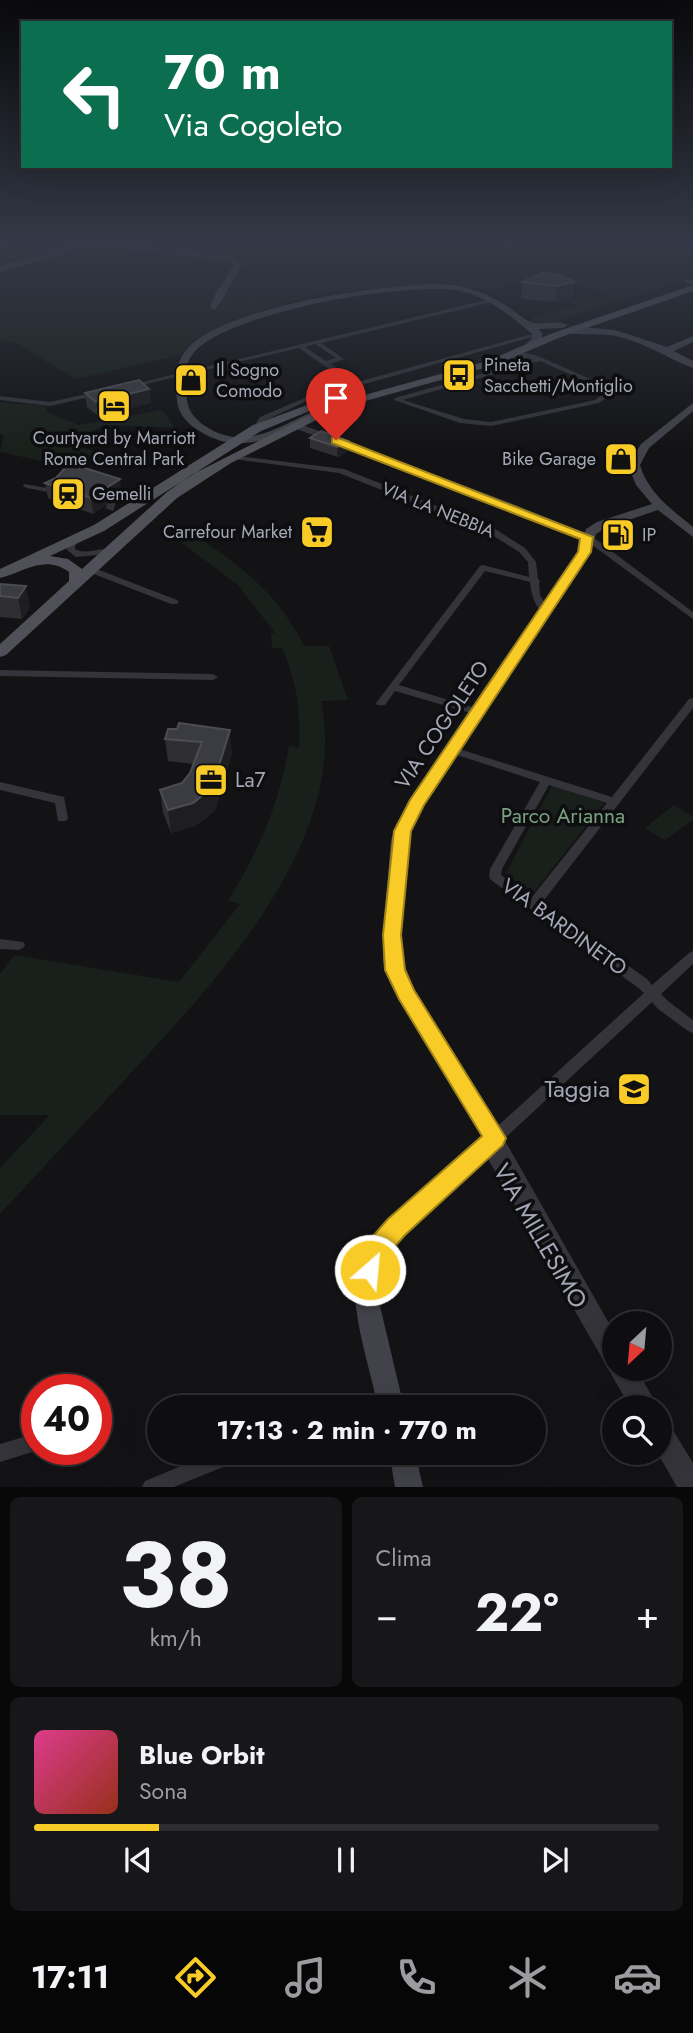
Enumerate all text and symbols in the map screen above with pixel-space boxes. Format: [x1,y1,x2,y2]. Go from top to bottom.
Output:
text: 70 m [164,37,281,107]
icon: left [49,49,140,140]
text: Via Cogoleto [164,102,343,148]
place label: Pineta Sacchetti/Montiglio [484,352,633,399]
bus stop icon: Pineta Sacchetti/Montiglio [440,356,478,394]
place label: Il Sogno Comodo [216,357,282,404]
shop icon: Il Sogno Comodo [172,361,210,399]
pin [306,368,366,440]
icon: arrive [317,379,355,417]
hotel icon: Courtyard by Marriott Rome Central Park [95,387,133,425]
place label: Courtyard by Marriott Rome Central Park [33,425,196,472]
shop icon: Bike Garage [602,440,640,478]
place label: Bike Garage [502,446,596,472]
station icon: Gemelli [49,475,87,513]
street label: VIA LA NEBBIA [378,476,498,545]
place label: Gemelli [92,481,152,507]
supermarket icon: Carrefour Market [298,513,336,551]
fuel station icon: IP [599,516,637,554]
place label: Carrefour Market [163,519,293,545]
place label: IP [642,522,656,548]
street label: VIA COGOLETO [388,655,496,795]
office icon: La7 [192,761,230,799]
place label: La7 [235,765,266,795]
park label: Parco Arianna [501,801,625,831]
street label: VIA BARDINETO [495,871,633,983]
school or university icon: Taggia [615,1070,653,1108]
place label: Taggia [545,1071,610,1106]
street label: VIA MILLESIMO [485,1157,596,1315]
position arrow [333,1233,407,1307]
north arrow [602,1311,672,1381]
map controls [602,1311,672,1465]
speed limit sign: 40 [21,1374,112,1465]
button: search [602,1395,672,1465]
text: 17:13 · 2 min · 770 m [216,1411,477,1449]
text: 38 [119,1510,233,1641]
text: Clima [376,1541,432,1575]
text: 22° [475,1575,559,1651]
text: − [376,1587,398,1642]
text: + [636,1587,659,1642]
text: km/h [150,1621,202,1655]
text: Blue Orbit [139,1736,264,1774]
text: Sona [139,1774,187,1808]
icon: previous [119,1841,157,1879]
icon: pause [327,1841,365,1879]
icon: next [536,1841,574,1879]
icon: directions [171,1953,220,2002]
icon: music [281,1953,330,2002]
icon: phone [392,1953,441,2002]
icon: climate [503,1953,552,2002]
icon: car [613,1953,662,2002]
text: 17:11 [31,1954,109,2000]

